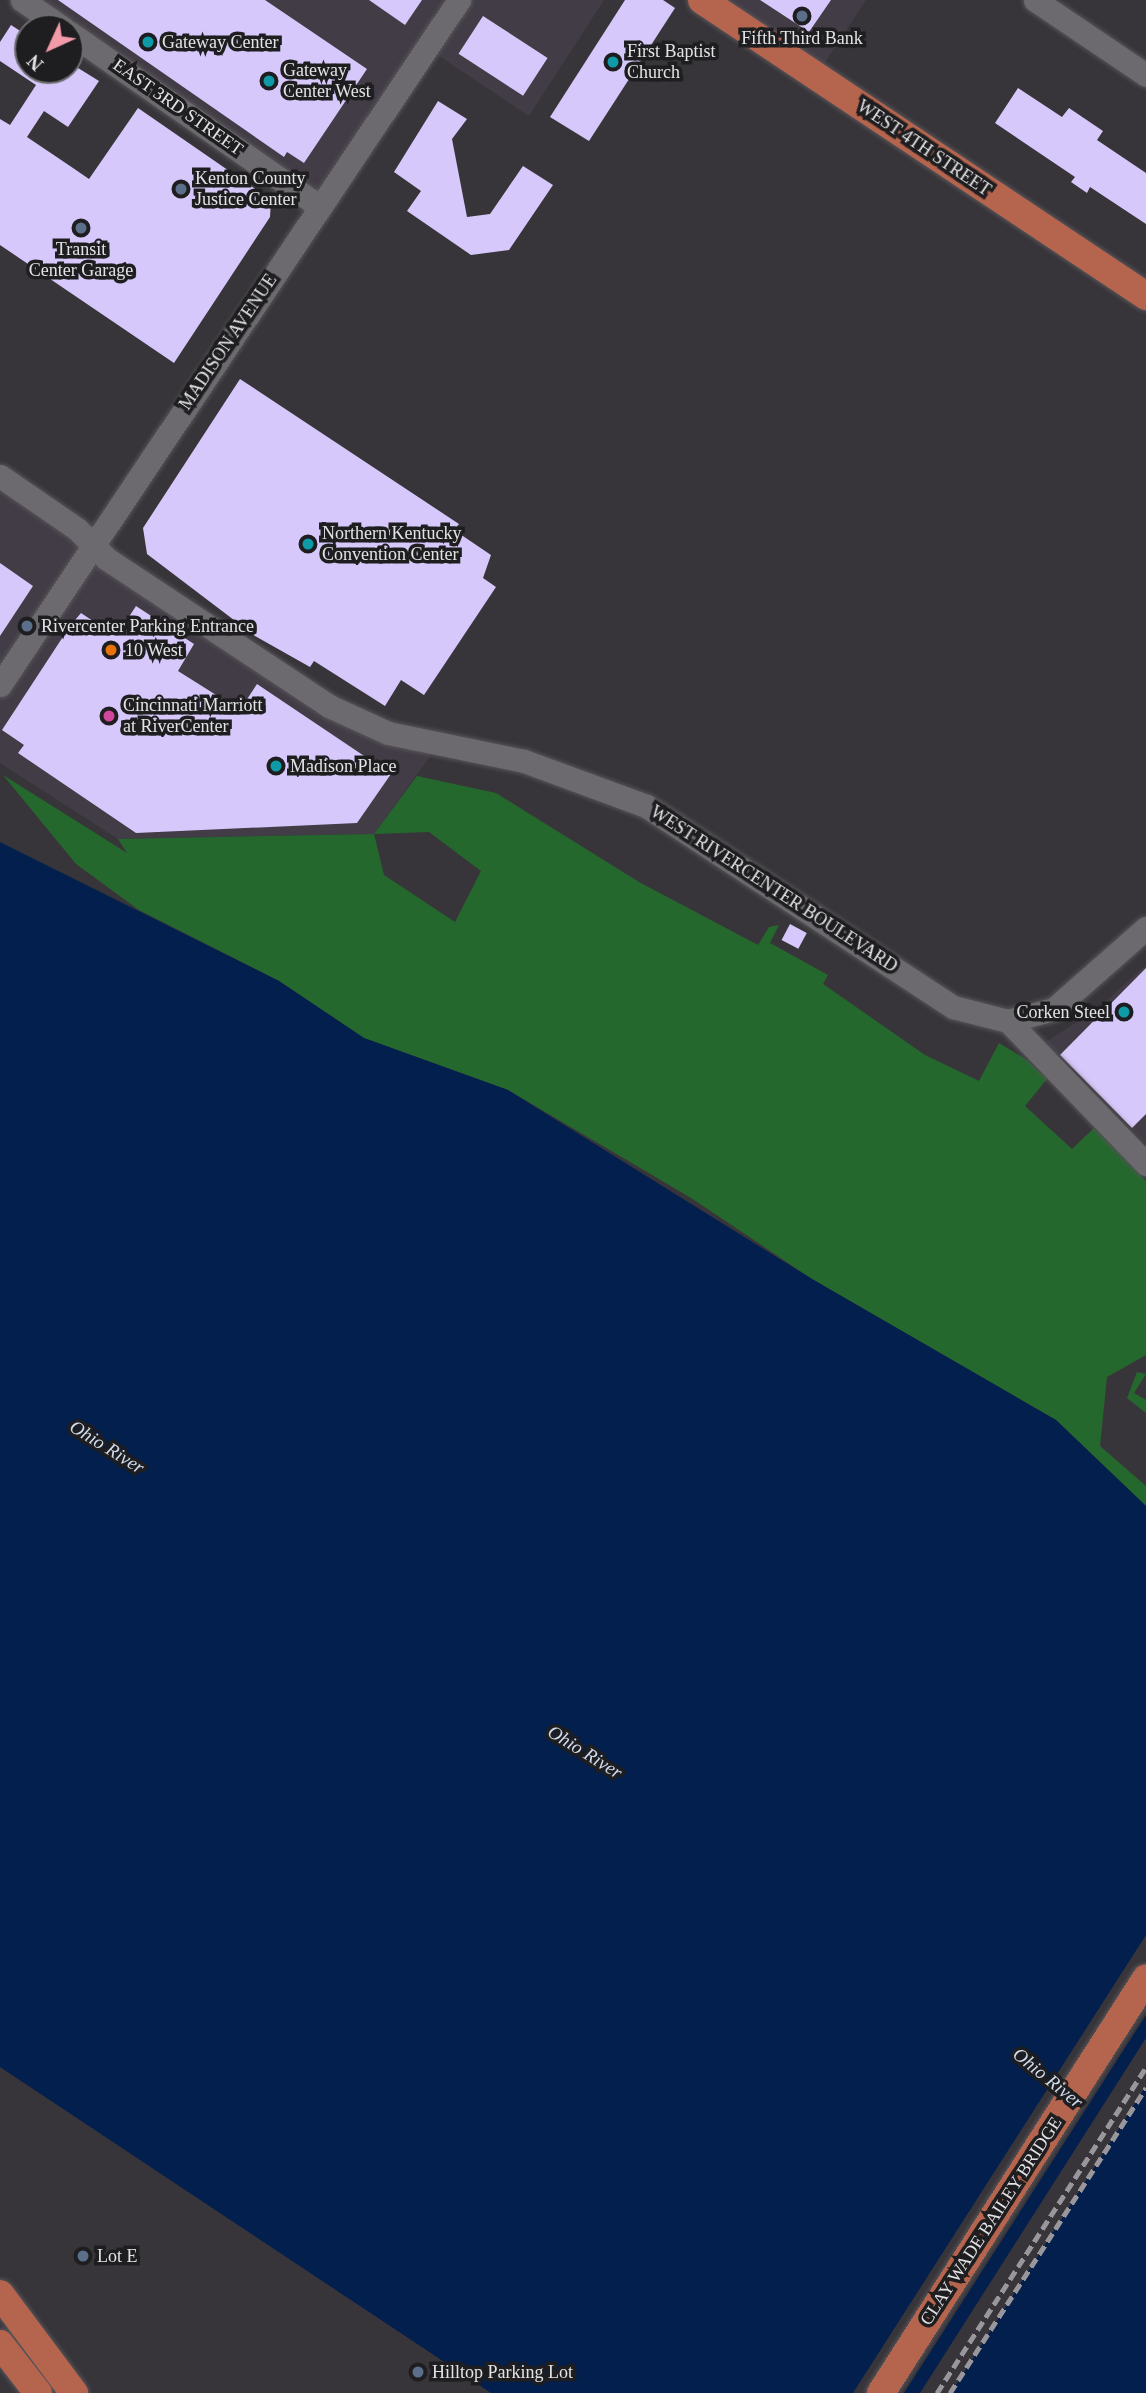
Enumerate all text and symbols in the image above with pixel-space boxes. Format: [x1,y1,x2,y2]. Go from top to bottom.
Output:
marker: Fifth Third Bank [794,8,810,24]
north arrow [14,14,84,84]
place label: Fifth Third Bank [741,27,863,49]
place label: Gateway Center [162,31,278,53]
marker: Gateway Center [140,34,156,50]
place label: First Baptist Church [627,41,716,84]
text: N [23,51,47,75]
street label: EAST 3RD STREET [109,54,247,160]
marker: First Baptist Church [605,54,621,70]
place label: Gateway Center West [283,60,371,102]
marker: Gateway Center West [261,73,277,89]
street label: WEST 4TH STREET [853,95,995,201]
place label: Kenton County Justice Center [195,168,305,210]
marker: Kenton County Justice Center [173,181,189,197]
marker: Transit Center Garage [73,220,89,236]
place label: Transit Center Garage [29,239,133,282]
street label: MADISON AVENUE [174,270,282,414]
place label: Northern Kentucky Convention Center [322,523,461,566]
marker: Northern Kentucky Convention Center [300,536,316,552]
place label: Rivercenter Parking Entrance [41,615,254,637]
marker: Rivercenter Parking Entrance [19,618,35,634]
place label: 10 West [125,639,183,661]
marker: 10 West [103,642,119,658]
place label: Cincinnati Marriott at RiverCenter [123,695,262,738]
marker: Cincinnati Marriott at RiverCenter [101,708,117,724]
place label: Madison Place [290,755,396,777]
marker: Madison Place [268,758,284,774]
street label: WEST RIVERCENTER BOULEVARD [646,801,902,977]
place label: Corken Steel [1017,1001,1110,1023]
marker: Corken Steel [1116,1004,1132,1020]
water label: Ohio River [65,1415,149,1479]
water label: Ohio River [543,1720,627,1784]
water label: Ohio River [1008,2043,1088,2113]
street label: CLAY WADE BAILEY BRIDGE [915,2112,1067,2330]
place label: Lot E [97,2245,137,2267]
marker: Lot E [75,2248,91,2264]
place label: Hilltop Parking Lot [432,2361,573,2383]
marker: Hilltop Parking Lot [410,2364,426,2380]

